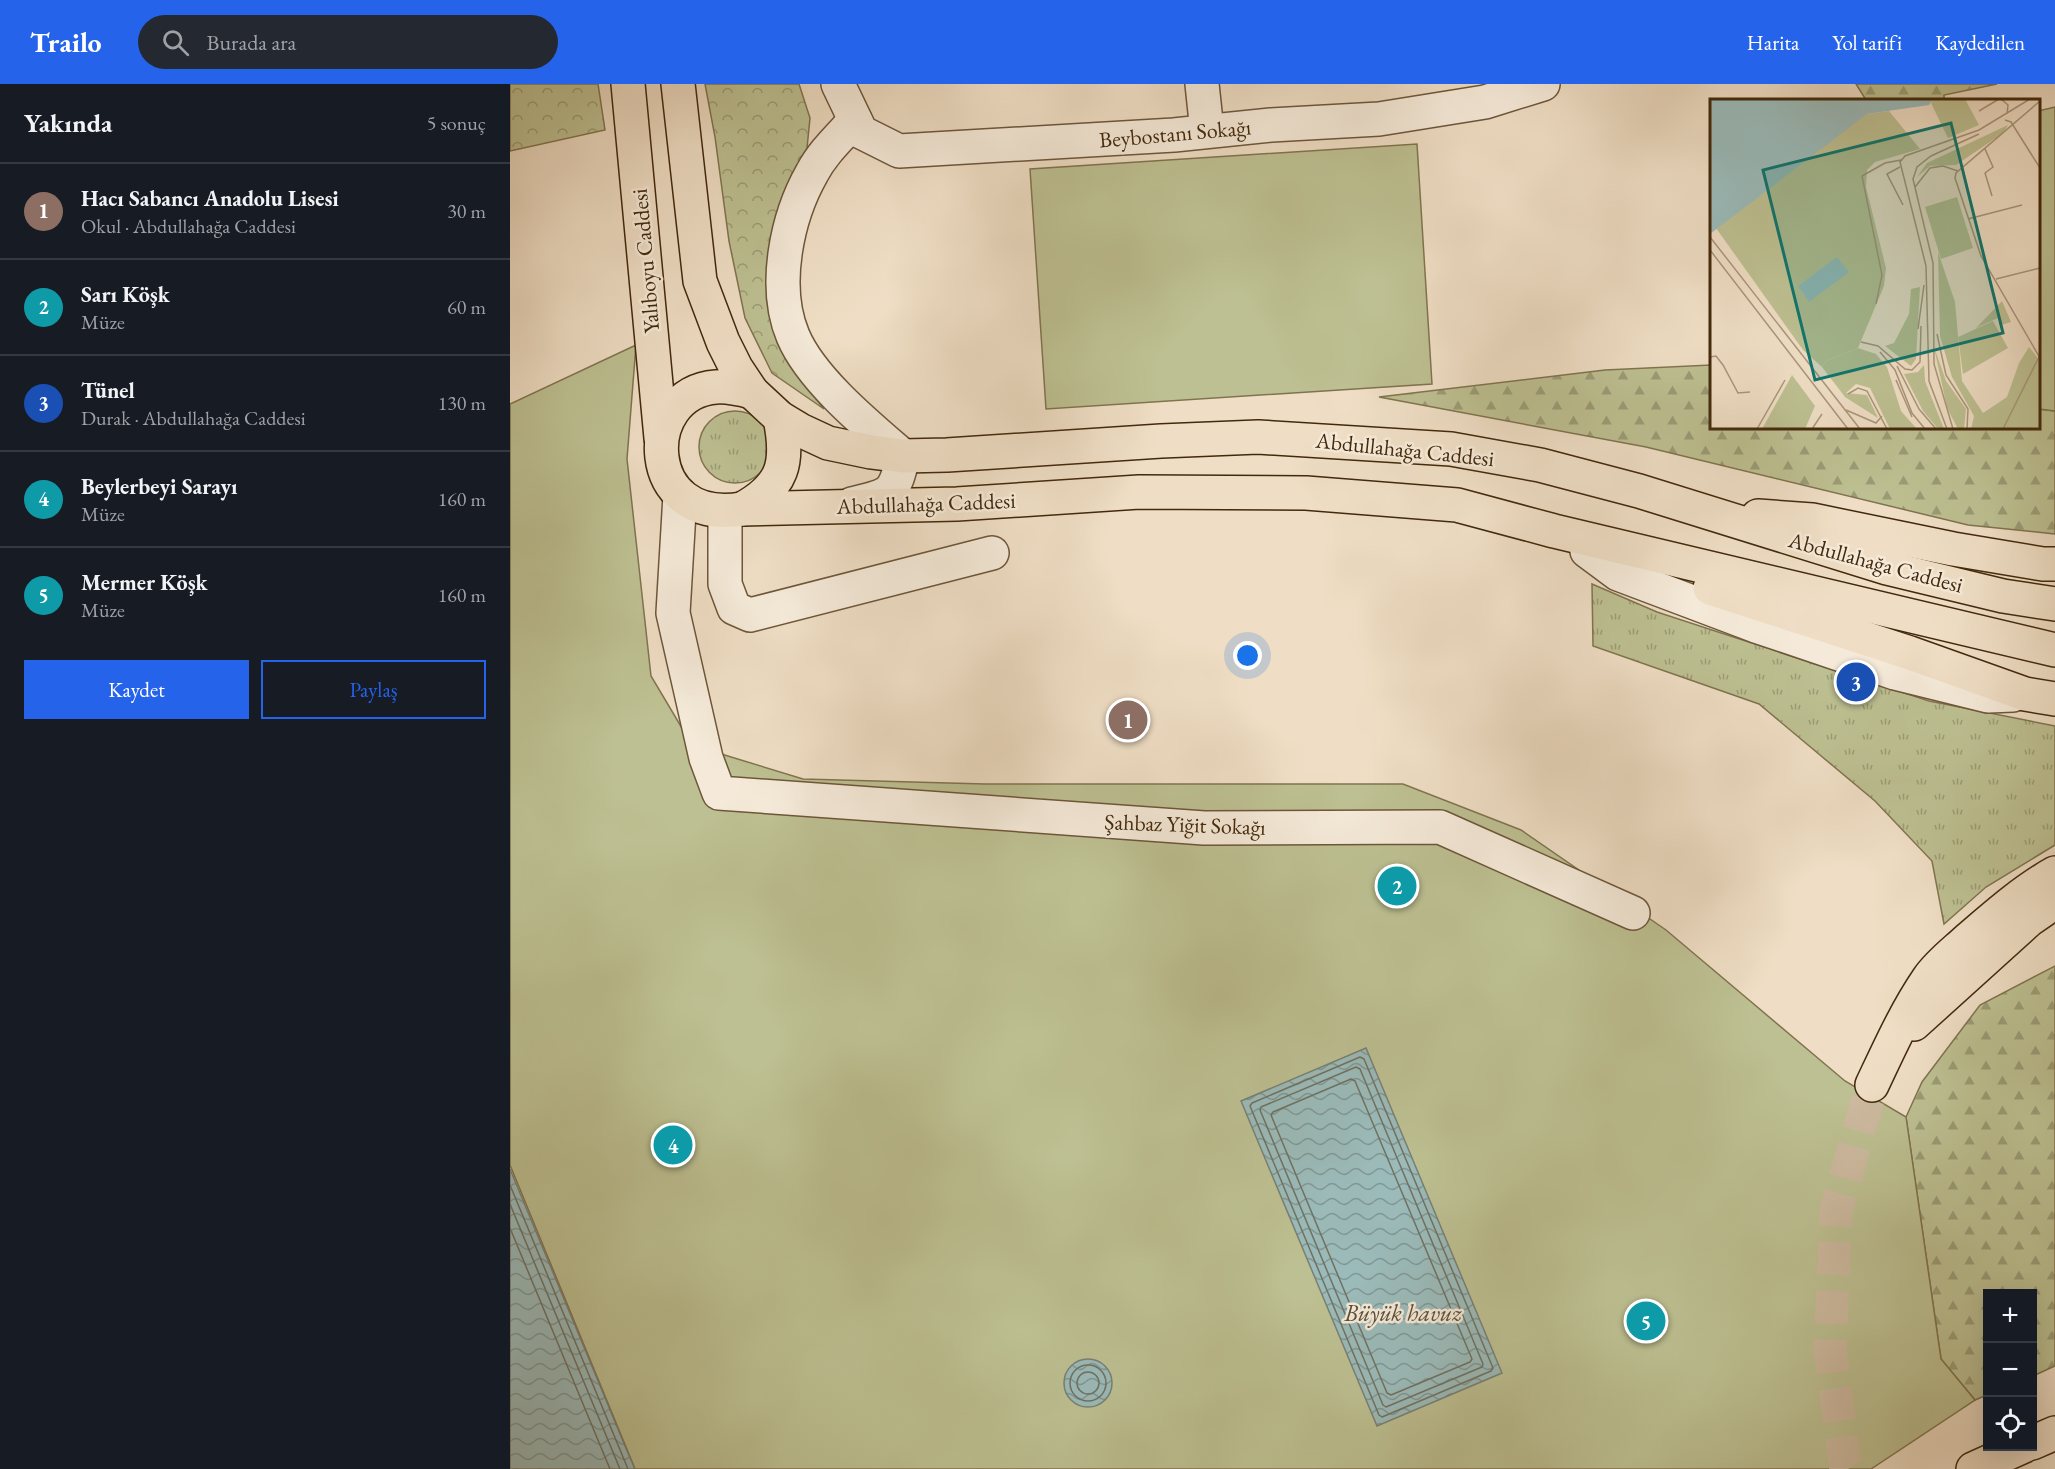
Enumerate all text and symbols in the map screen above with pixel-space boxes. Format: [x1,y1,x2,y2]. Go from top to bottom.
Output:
search box [138,15,558,69]
text: Trailo [30,24,102,60]
icon: search [159,26,192,59]
text: Burada ara [207,28,296,57]
text: Harita [1747,29,1799,56]
text: Yol tarifi [1832,29,1902,56]
text: Kaydedilen [1935,29,2025,56]
inset map [1710,99,2040,429]
text: Yakında [24,106,112,140]
text: 5 sonuç [427,110,486,136]
street label: Beybostanı Sokağı [1098,112,1252,155]
text: Hacı Sabancı Anadolu Lisesi [81,184,339,213]
street label: Yalıboyu Caddesi [625,187,666,334]
text: 1 [38,198,49,224]
text: 30 m [447,198,486,224]
text: Okul · Abdullahağa Caddesi [81,213,296,239]
text: Sarı Köşk [81,280,170,309]
text: 2 [38,294,49,320]
text: 60 m [447,294,486,320]
text: Müze [81,309,125,335]
text: Tünel [81,376,135,405]
text: 3 [38,390,49,416]
text: 130 m [438,390,486,416]
text: Durak · Abdullahağa Caddesi [81,405,306,431]
street label: Abdullahağa Caddesi [1313,426,1496,473]
text: Beylerbeyi Sarayı [81,472,237,501]
text: 4 [38,486,49,512]
text: 160 m [438,486,486,512]
street label: Abdullahağa Caddesi [835,486,1016,521]
text: Müze [81,501,125,527]
street label: Abdullahağa Caddesi [1785,525,1966,600]
text: Mermer Köşk [81,568,208,597]
text: 5 [38,582,49,608]
text: 160 m [438,582,486,608]
text: Müze [81,597,125,623]
your location [1233,641,1262,670]
button: Kaydet [24,660,249,719]
button: Paylaş [261,660,486,719]
pin: 3 [1836,660,1876,704]
pin: 1 [1108,698,1148,742]
street label: Şahbaz Yiğit Sokağı [1104,807,1266,842]
pin: 2 [1378,864,1416,908]
pin: 4 [654,1122,692,1168]
map controls [1983,1289,2037,1451]
button: + [1983,1289,2037,1343]
water label: Büyük havuz [1343,1297,1462,1328]
pin: 5 [1626,1298,1666,1344]
button: − [1983,1343,2037,1397]
button: locate [1983,1397,2037,1451]

